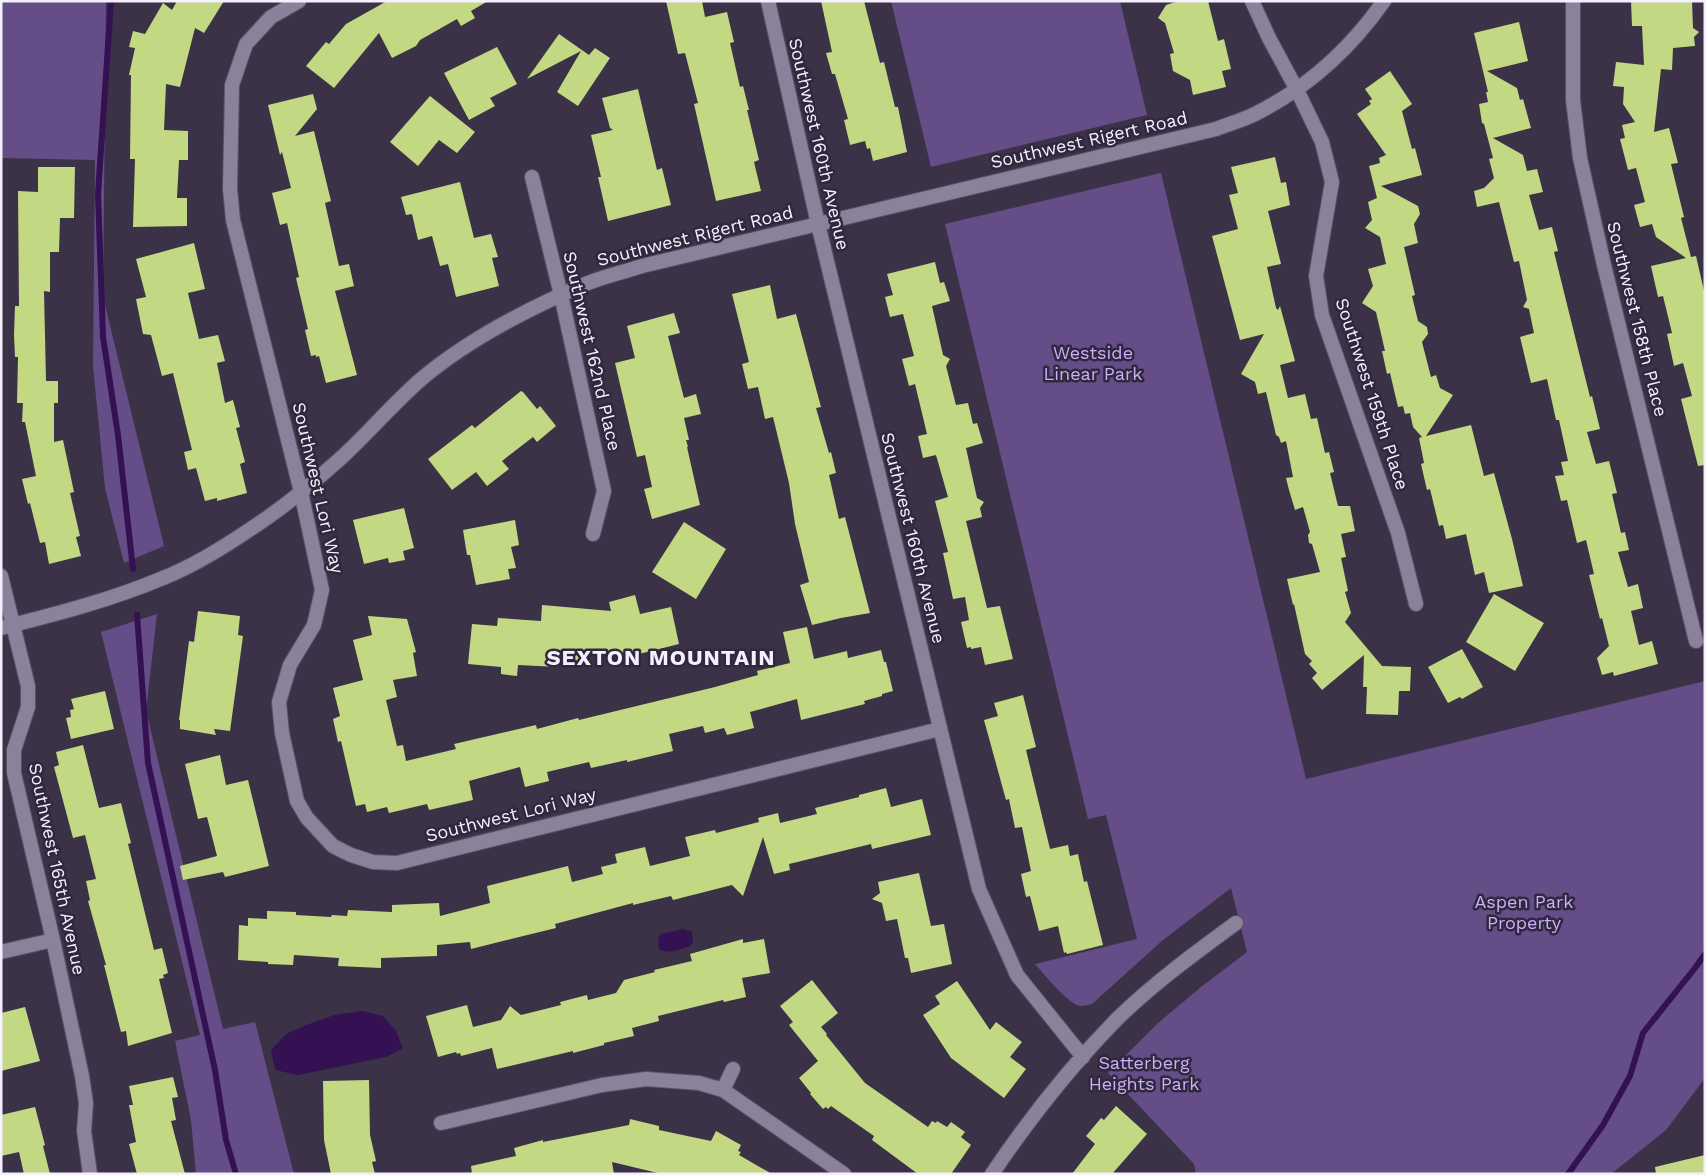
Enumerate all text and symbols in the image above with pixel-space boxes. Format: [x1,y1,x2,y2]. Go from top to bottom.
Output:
street label: Southwest 160th Avenue [785,36,854,252]
street label: Southwest Rigert Road [988,107,1189,172]
street label: Southwest Rigert Road [595,201,795,270]
street label: Southwest 158th Place [1603,219,1672,419]
street label: Southwest 162nd Place [559,249,626,453]
street label: Southwest 159th Place [1332,295,1413,492]
park label: Westside Linear Park [1043,342,1143,384]
street label: Southwest Lori Way [289,400,349,576]
street label: Southwest 160th Avenue [877,430,950,646]
district label: SEXTON MOUNTAIN [546,645,776,670]
street label: Southwest 165th Avenue [25,761,90,977]
street label: Southwest Lori Way [423,783,599,846]
park label: Aspen Park Property [1475,891,1573,933]
park label: Satterberg Heights Park [1089,1052,1199,1094]

